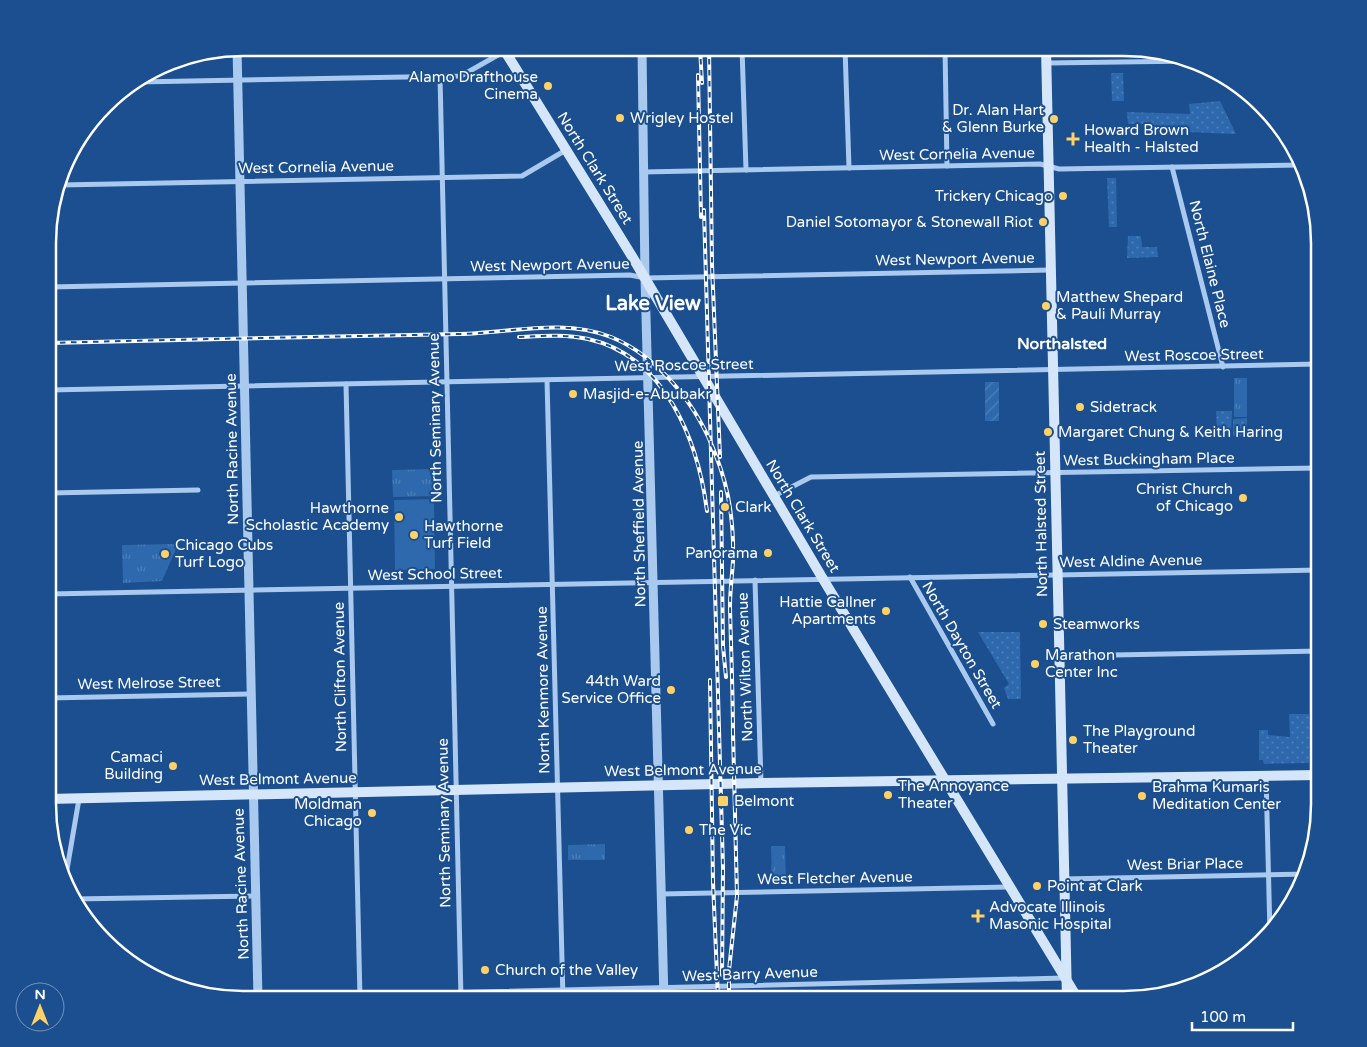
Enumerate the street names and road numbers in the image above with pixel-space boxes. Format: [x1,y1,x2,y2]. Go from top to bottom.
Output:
street label: North Clark Street [553,109,637,228]
street label: West Cornelia Avenue [879,144,1035,164]
street label: West Cornelia Avenue [238,157,394,177]
street label: North Elaine Place [1185,198,1235,330]
street label: West Newport Avenue [875,249,1035,269]
street label: West Newport Avenue [470,255,630,275]
street label: North Seminary Avenue [425,333,445,503]
street label: West Roscoe Street [1124,345,1264,365]
street label: West Roscoe Street [614,355,754,375]
street label: North Racine Avenue [222,373,242,525]
street label: North Sheffield Avenue [629,440,649,608]
street label: West Buckingham Place [1063,449,1235,469]
street label: North Halsted Street [1031,450,1051,597]
street label: North Clark Street [762,456,844,576]
street label: West Aldine Avenue [1059,551,1203,571]
street label: West School Street [367,564,503,584]
street label: North Dayton Street [918,578,1006,712]
street label: North Wilton Avenue [733,592,757,742]
street label: North Clifton Avenue [330,602,350,752]
street label: North Kenmore Avenue [533,606,553,774]
street label: West Melrose Street [77,673,221,693]
street label: North Seminary Avenue [434,738,454,908]
street label: West Belmont Avenue [604,760,762,780]
street label: West Belmont Avenue [199,769,357,789]
street label: North Racine Avenue [229,808,253,960]
street label: West Briar Place [1127,854,1243,874]
street label: West Fletcher Avenue [757,868,913,888]
street label: West Barry Avenue [682,963,818,985]

